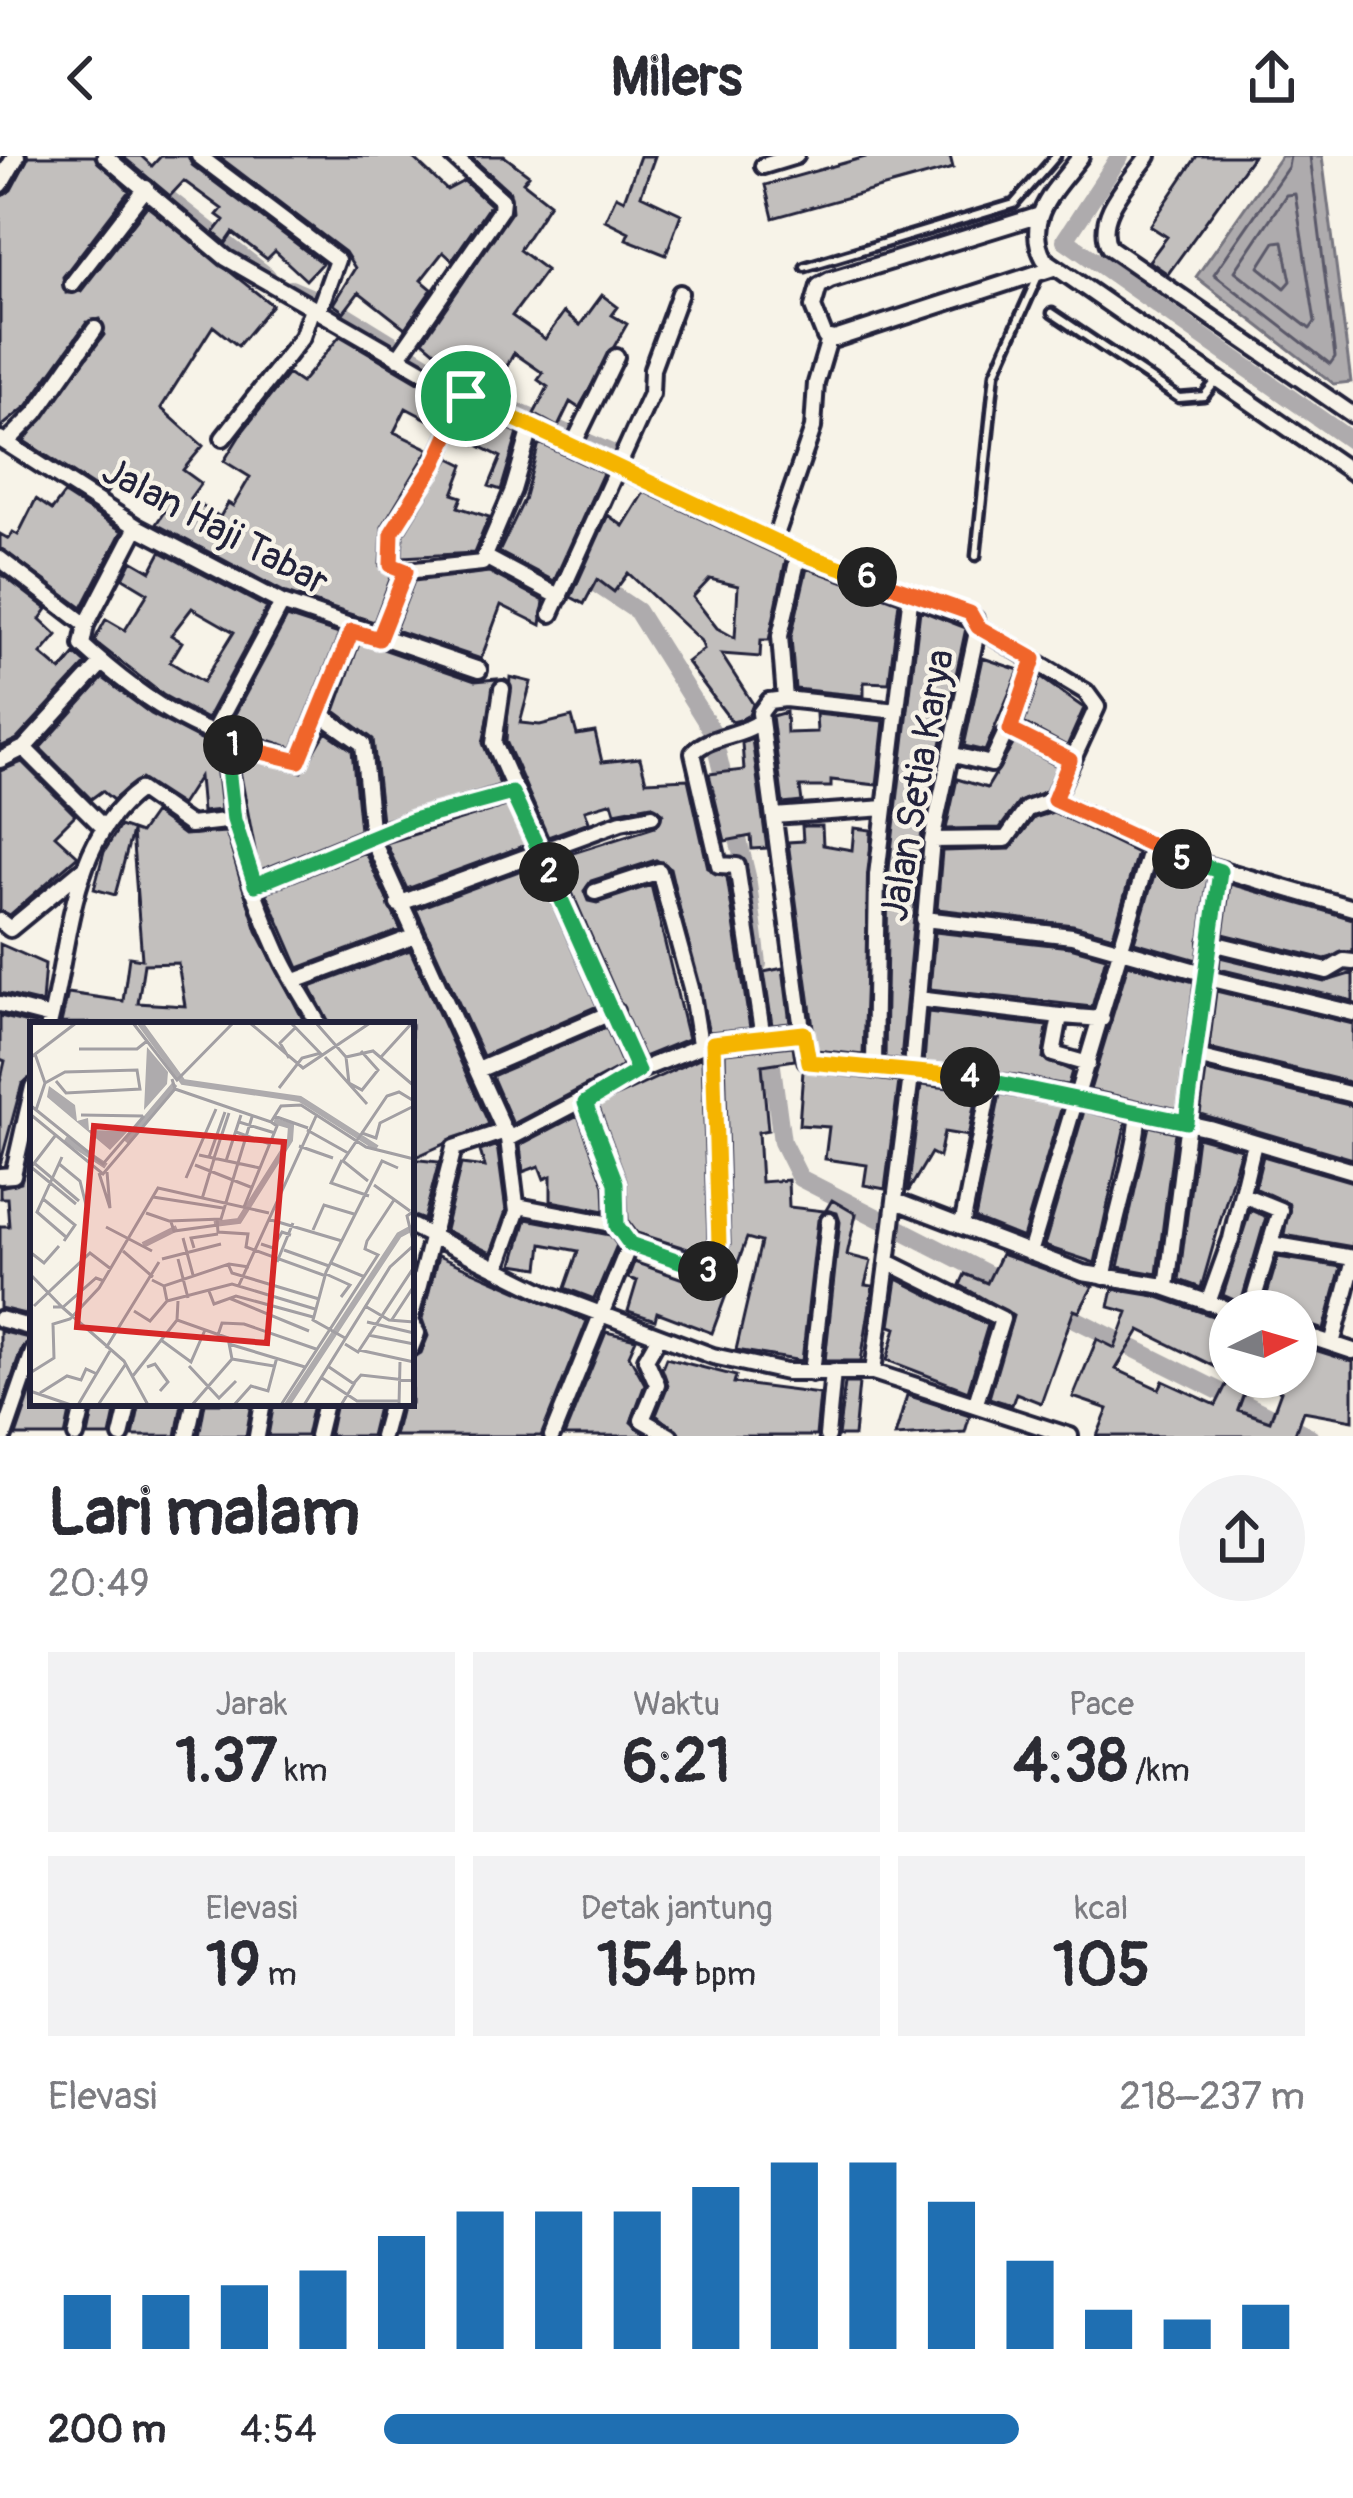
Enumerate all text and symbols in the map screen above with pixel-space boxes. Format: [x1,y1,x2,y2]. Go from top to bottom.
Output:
text: Milers [611,44,742,112]
icon: back [48,45,114,111]
icon: share [1239,45,1305,111]
pin [415,345,517,447]
icon: arrive [433,363,499,429]
street label: Jalan Haji Tabar [94,446,337,607]
pin: 6 [837,547,897,607]
text: 6 [857,556,877,597]
street label: Jalan Setia Karya [869,646,965,925]
pin: 1 [203,715,263,775]
text: 1 [227,724,239,765]
pin: 5 [1152,829,1212,889]
text: 5 [1173,838,1191,879]
pin: 2 [519,842,579,902]
text: 2 [540,851,558,892]
inset map [30,1022,414,1406]
pin: 4 [940,1047,1000,1107]
text: 4 [960,1056,980,1097]
pin: 3 [678,1241,738,1301]
text: 3 [699,1250,717,1291]
north arrow [1209,1290,1317,1398]
map controls [1209,1290,1317,1398]
text: Lari malam [48,1472,360,1555]
button: share [1179,1475,1305,1601]
text: 20:49 [48,1559,150,1608]
text: Jarak [215,1684,288,1725]
text: Waktu [633,1684,720,1725]
text: Pace [1069,1684,1134,1725]
text: 1.37 [175,1725,277,1800]
text: 6:21 [623,1725,730,1800]
text: 4:38 [1013,1725,1128,1800]
text: km [277,1750,328,1791]
text: /km [1128,1750,1190,1791]
text: Elevasi [205,1888,298,1929]
text: Detak jantung [581,1888,773,1929]
text: kcal [1075,1888,1128,1929]
text: 19 [206,1929,260,2004]
text: 154 [597,1929,688,2004]
text: 105 [1053,1929,1150,2004]
text: m [260,1954,297,1995]
text: bpm [688,1954,756,1995]
text: Elevasi [48,2072,157,2121]
text: 218–237 m [1119,2072,1305,2121]
text: 200 m [48,2405,166,2454]
text: 4:54 [240,2405,317,2454]

